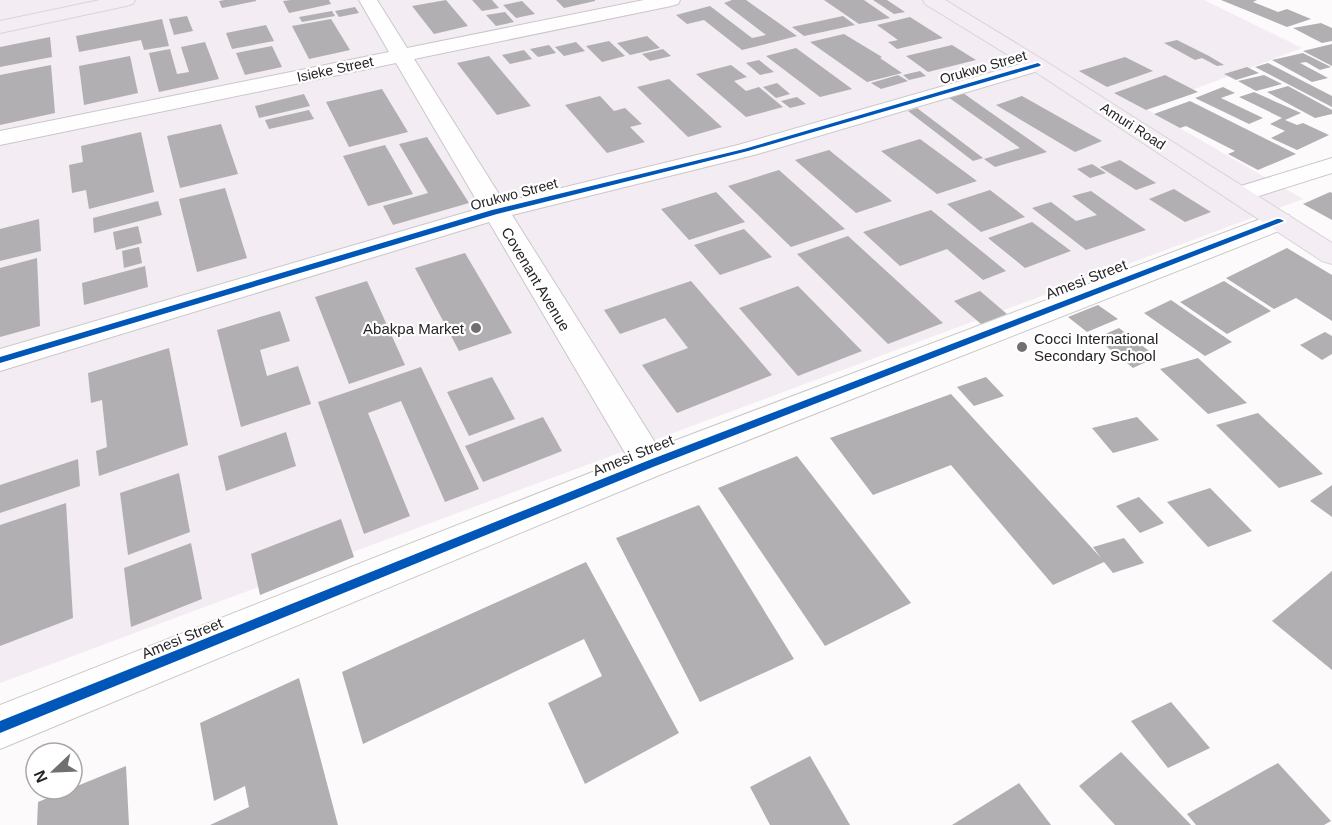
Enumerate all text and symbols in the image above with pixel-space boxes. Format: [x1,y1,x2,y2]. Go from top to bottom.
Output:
street label: Orukwo Street [938,47,1028,87]
street label: Isieke Street [295,53,375,85]
street label: Amuri Road [1098,99,1168,153]
street label: Orukwo Street [469,175,559,213]
street label: Covenant Avenue [498,224,574,334]
street label: Amesi Street [1043,255,1130,302]
place label: Abakpa Market [363,320,465,337]
marker: Abakpa Market [469,321,483,335]
place label: Cocci International Secondary School [1034,330,1158,364]
marker: Cocci International Secondary School [1015,340,1029,354]
street label: Amesi Street [590,431,677,479]
street label: Amesi Street [139,614,226,662]
north arrow [24,741,84,801]
text: N [31,768,51,785]

